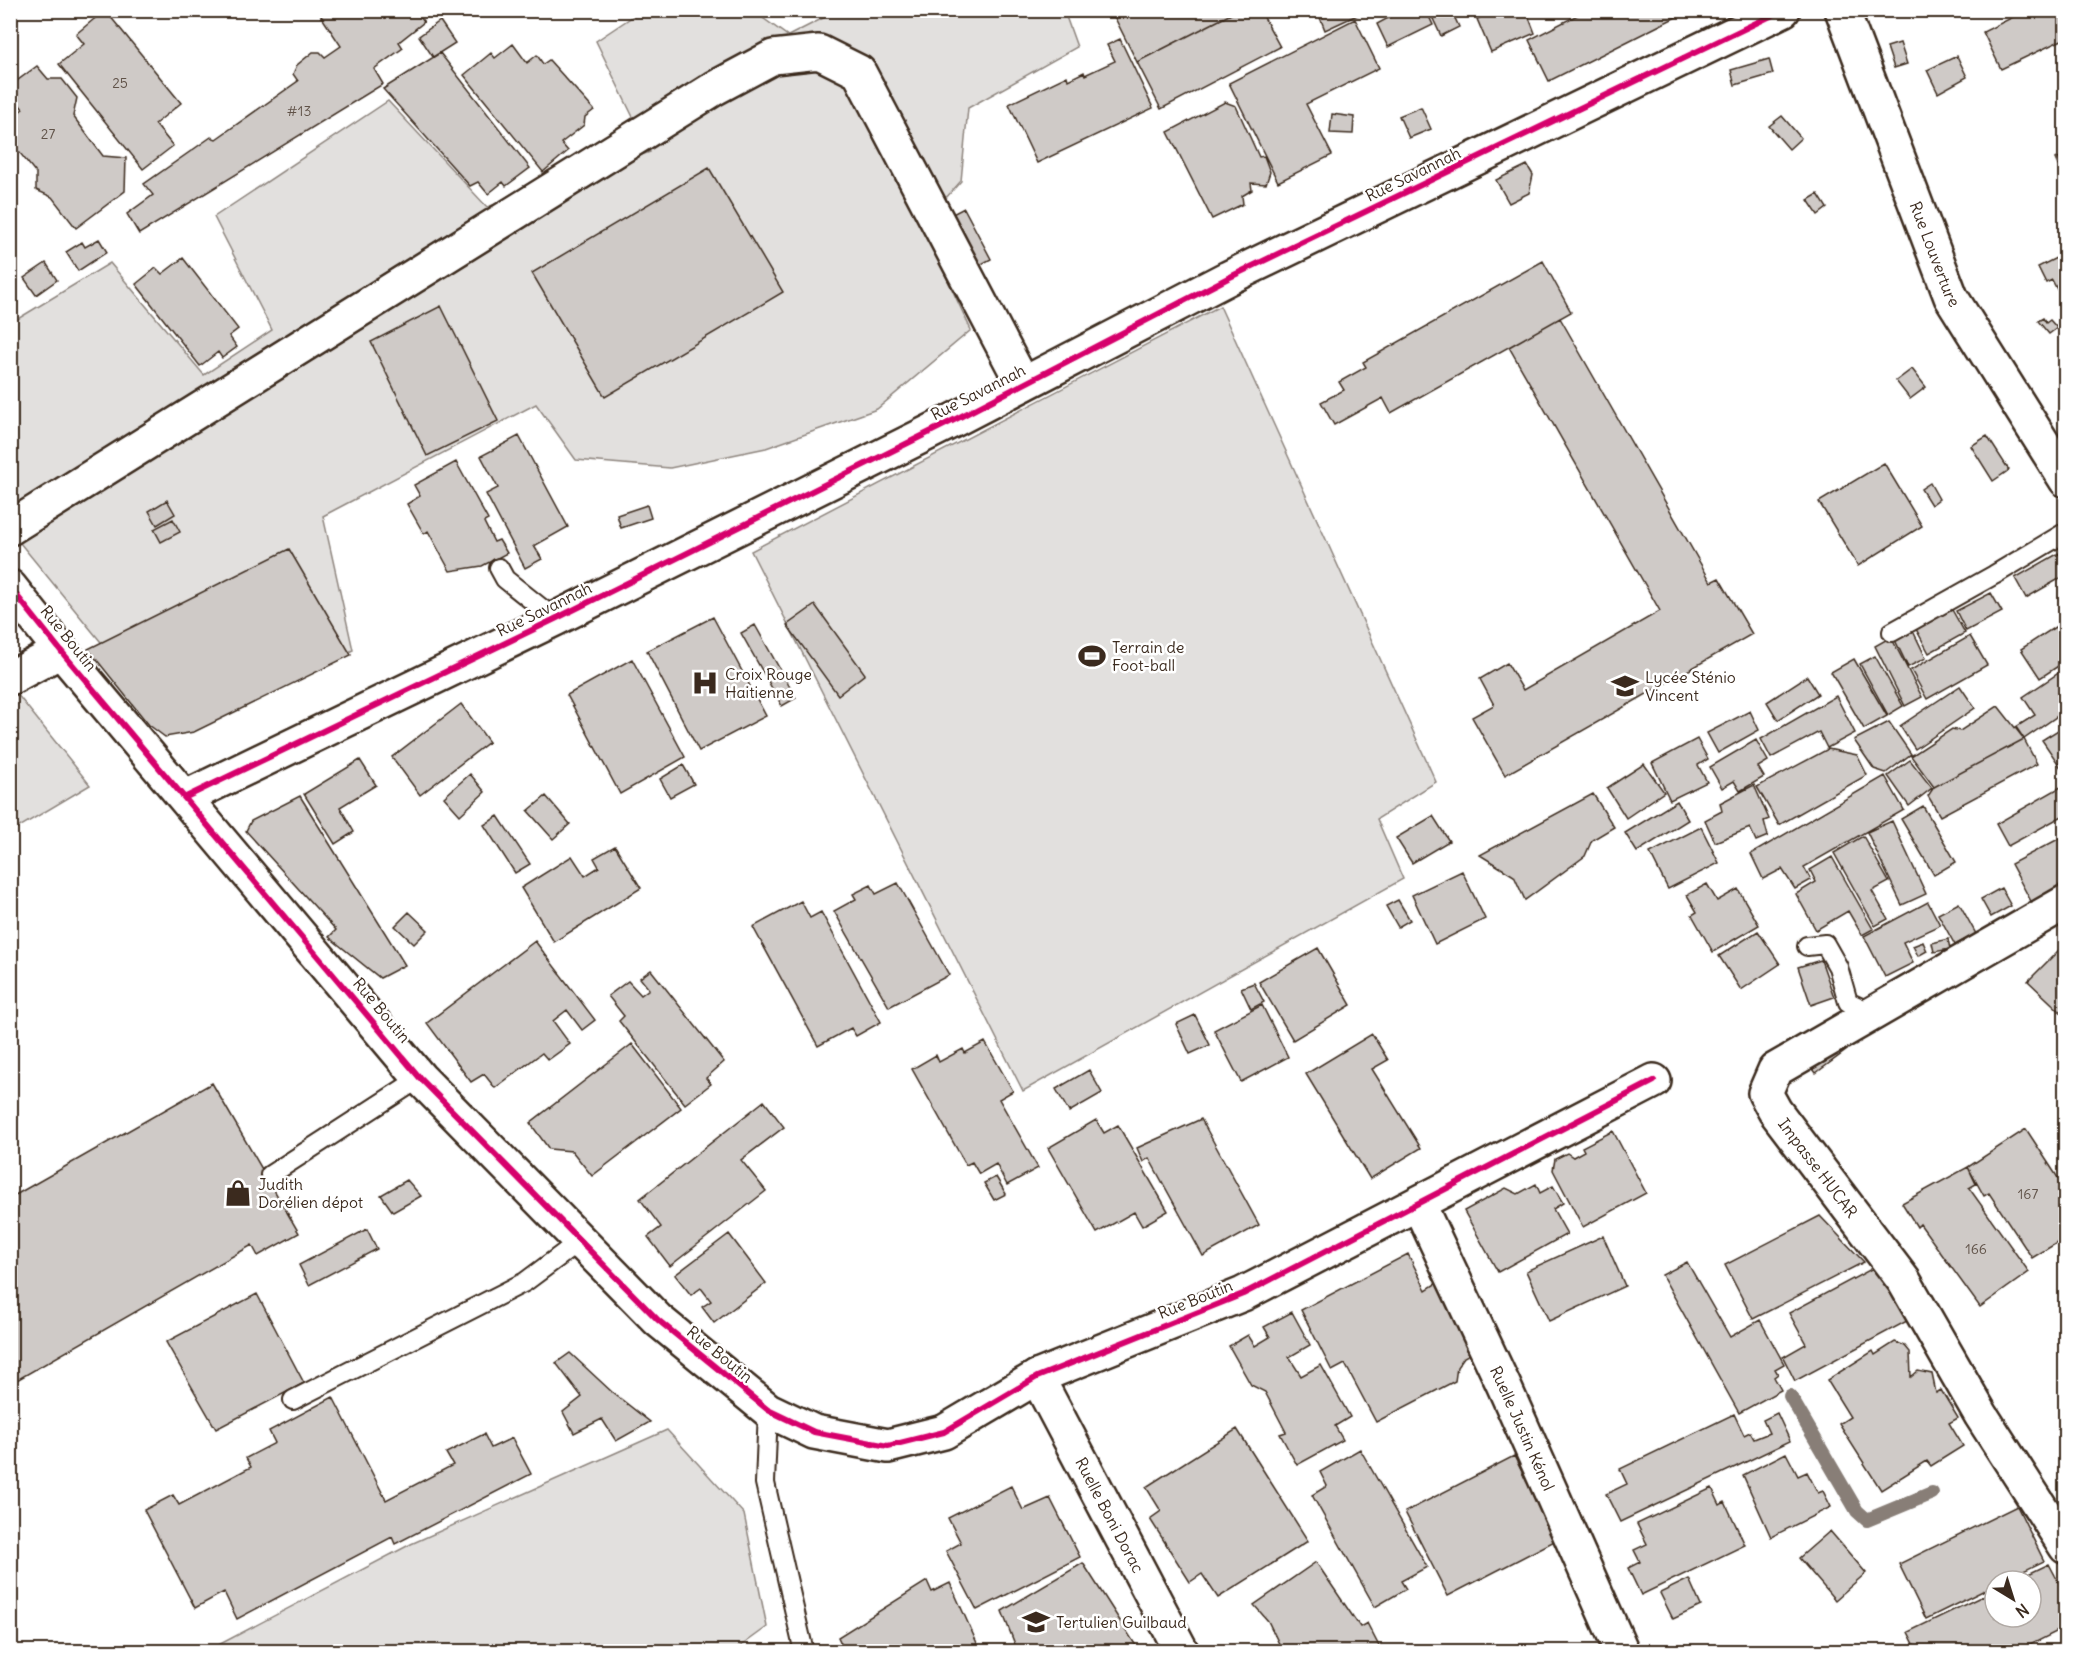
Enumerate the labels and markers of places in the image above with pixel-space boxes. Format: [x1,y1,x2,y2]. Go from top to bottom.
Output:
place label: Terrain de Foot-ball [1112,637,1185,675]
sports icon: Terrain de Foot-ball [1077,641,1107,671]
place label: Croix Rouge Haitienne [725,664,812,702]
place label: Lycée Sténio Vincent [1645,667,1736,705]
hospital icon: Croix Rouge Haitienne [690,668,720,698]
school or university icon: Lycée Sténio Vincent [1610,671,1640,701]
place label: Judith Dorélien dépot [258,1174,364,1212]
shop icon: Judith Dorélien dépot [223,1178,253,1208]
school or university icon: Tertulien Guilbaud [1021,1607,1051,1637]
place label: Tertulien Guilbaud [1056,1612,1187,1632]

